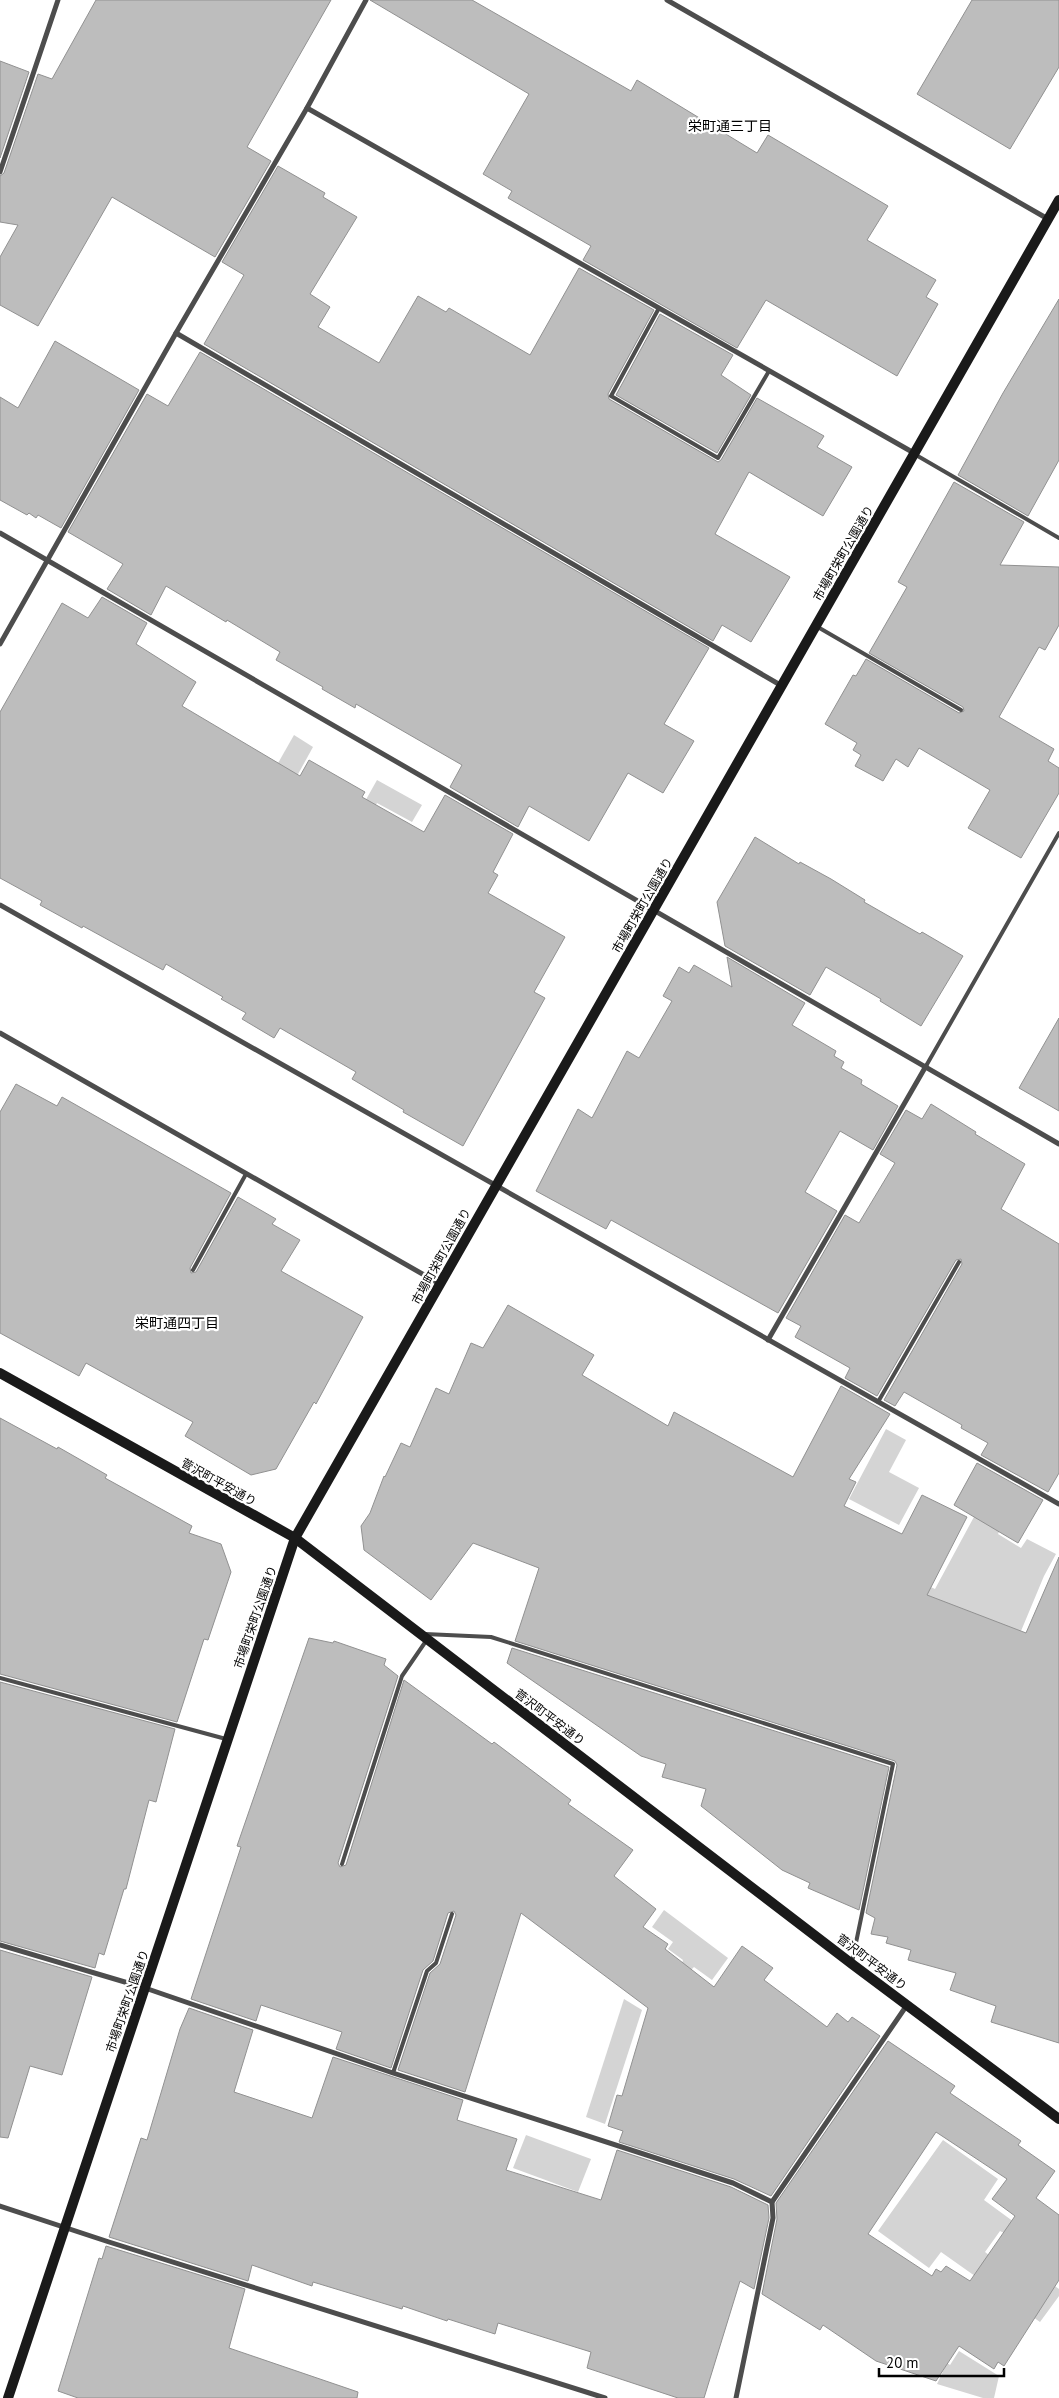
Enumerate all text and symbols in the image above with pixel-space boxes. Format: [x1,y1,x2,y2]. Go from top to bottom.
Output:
district label: 栄町通三丁目 [688,117,772,135]
street label: 市場町栄町公園通り [810,502,876,604]
street label: 市場町栄町公園通り [609,854,675,956]
street label: 市場町栄町公園通り [408,1205,474,1307]
district label: 栄町通四丁目 [135,1314,219,1332]
street label: 菅沢町平安通り [179,1455,259,1509]
street label: 市場町栄町公園通り [230,1563,280,1671]
street label: 菅沢町平安通り [512,1686,588,1748]
street label: 菅沢町平安通り [834,1931,910,1993]
street label: 市場町栄町公園通り [102,1947,152,2055]
scale bar [879,2346,1004,2378]
text: 20 m [886,2353,919,2372]

